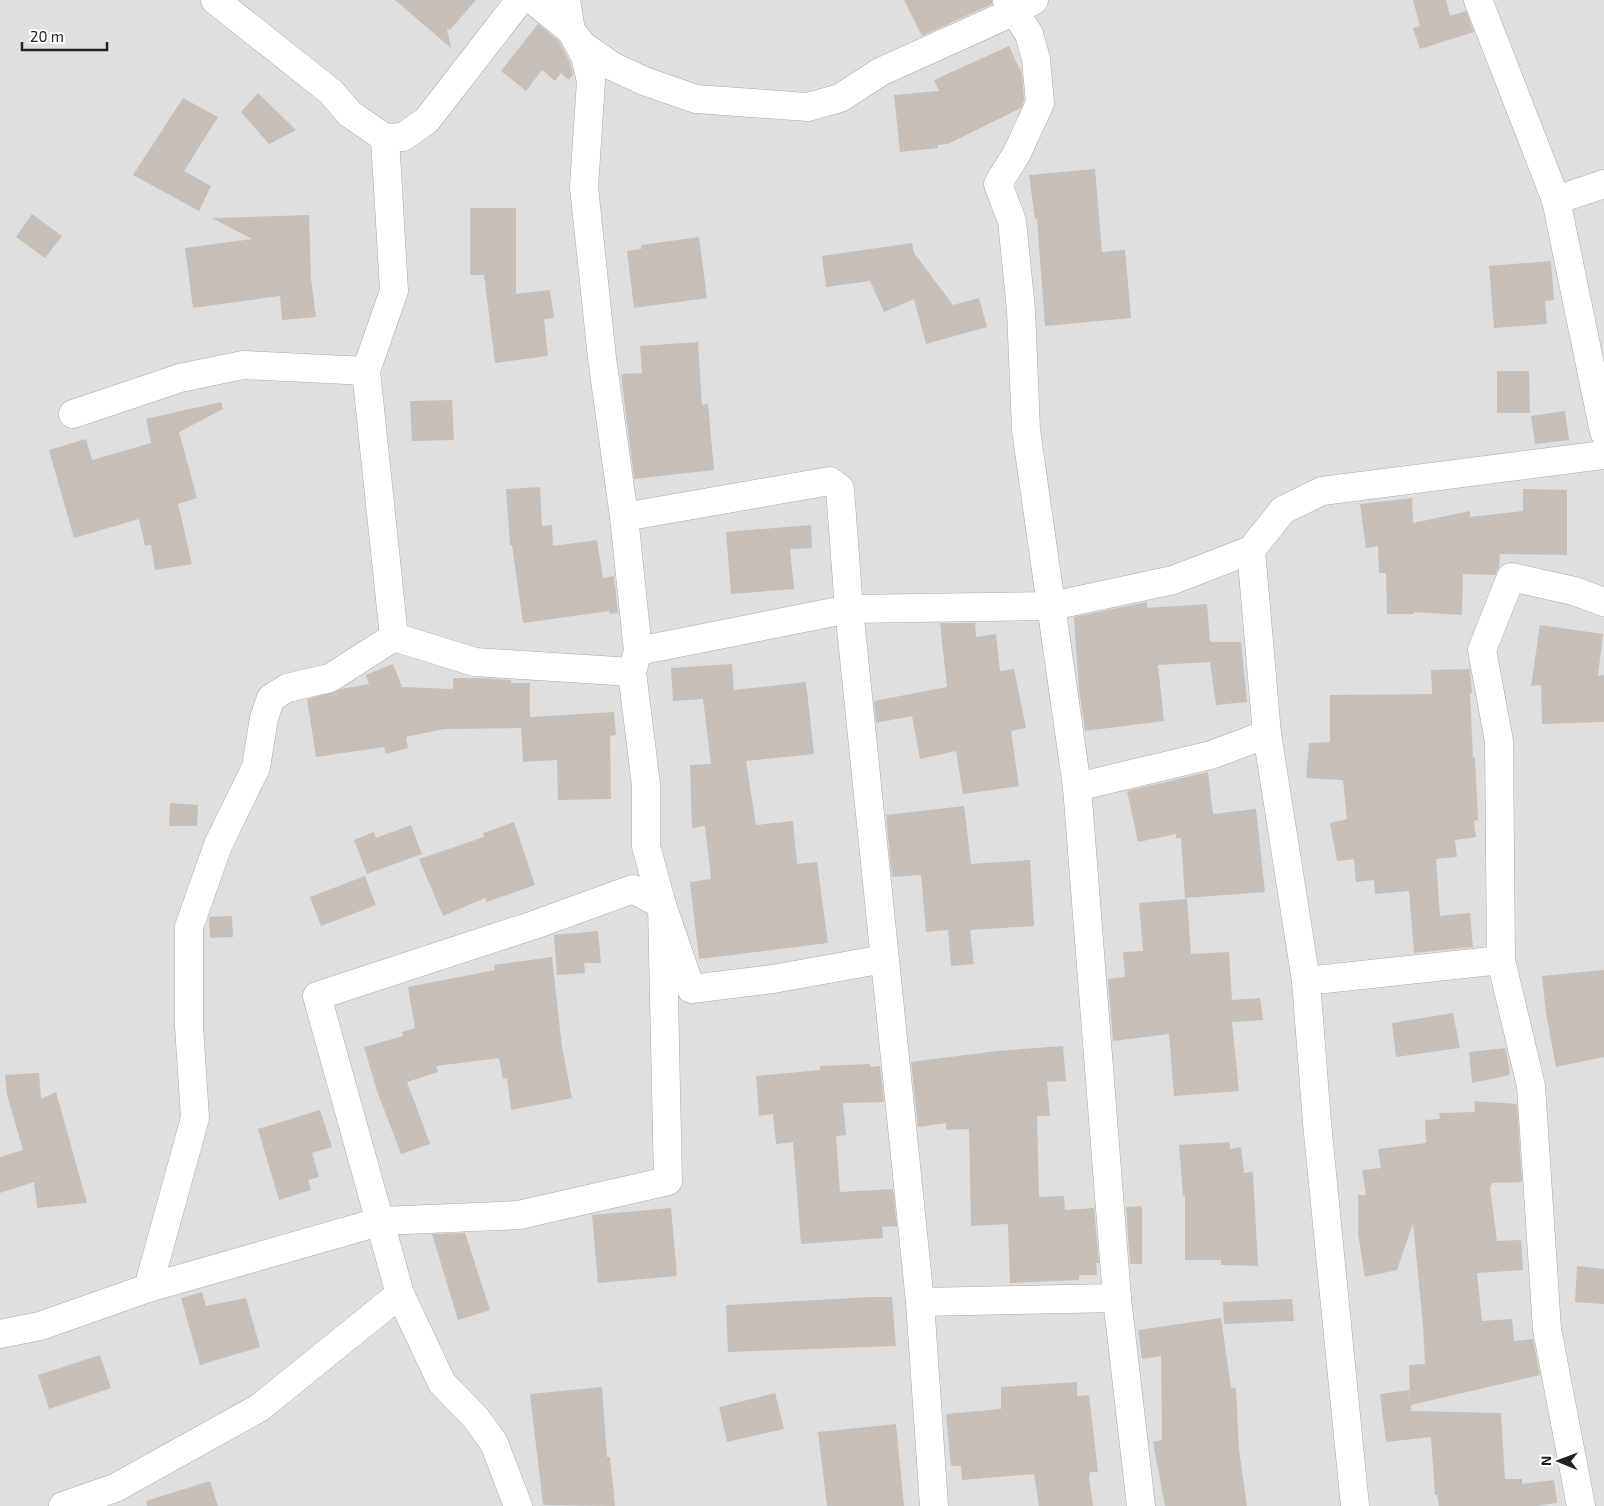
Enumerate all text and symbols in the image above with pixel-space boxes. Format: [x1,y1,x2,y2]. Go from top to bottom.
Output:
scale bar [22,20,108,52]
text: 20 m [30,27,64,45]
north arrow [1534,1436,1584,1486]
text: N [1537,1456,1554,1466]

